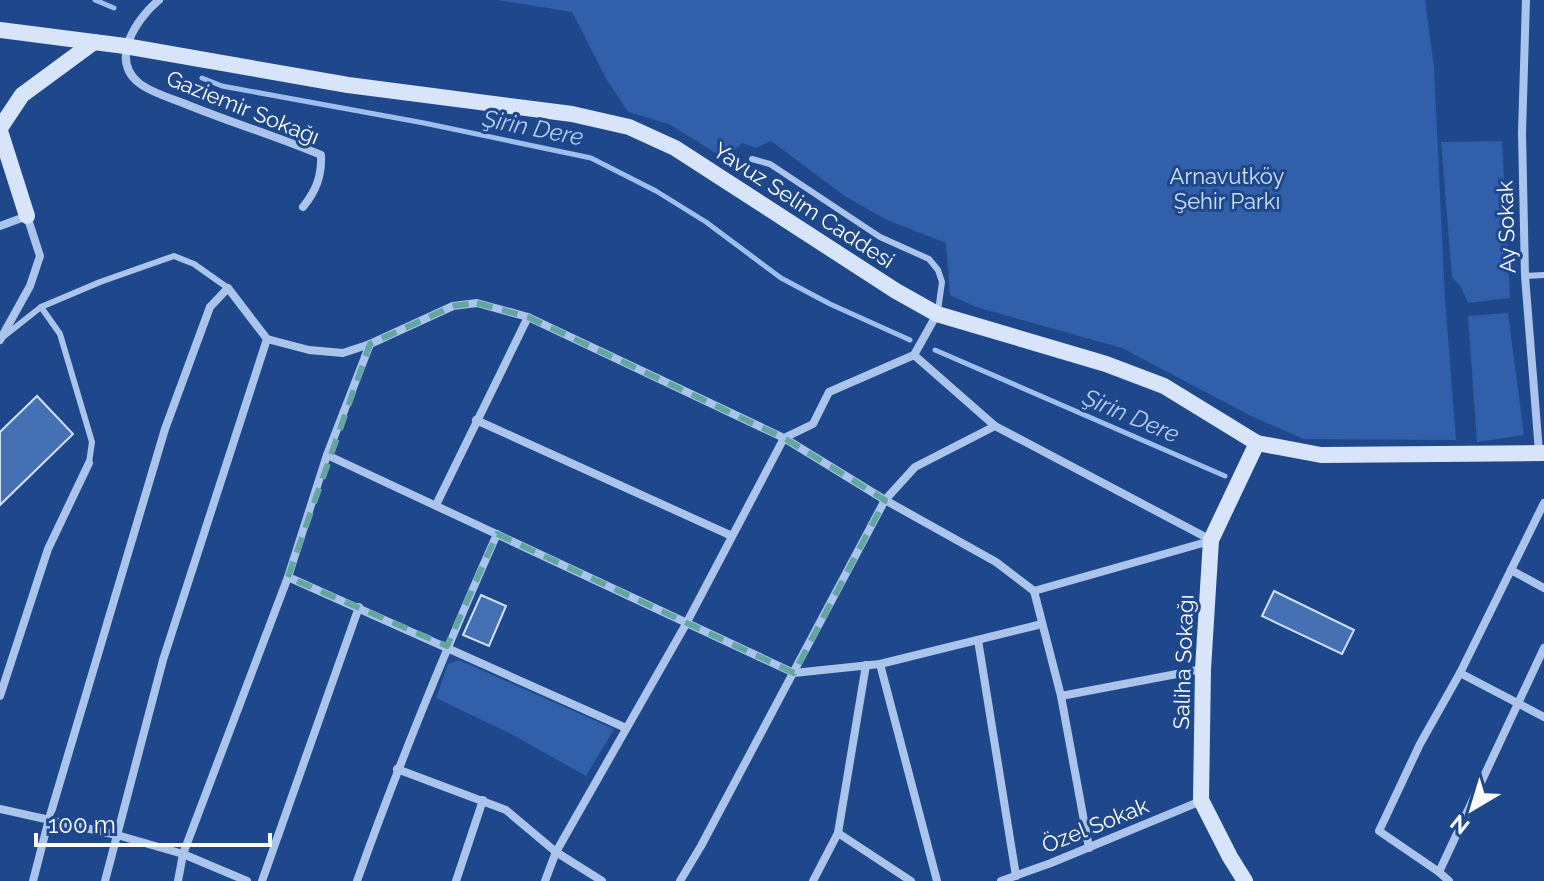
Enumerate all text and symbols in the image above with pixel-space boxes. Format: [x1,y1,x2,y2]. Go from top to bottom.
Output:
street label: Gaziemir Sokağı [163,64,323,150]
water label: Şirin Dere [479,103,586,152]
street label: Yavuz Selim Caddesi [708,137,900,273]
park label: Arnavutköy Şehir Parkı [1170,163,1285,214]
street label: Ay Sokak [1491,180,1521,274]
water label: Şirin Dere [1078,382,1184,449]
street label: Saliha Sokağı [1168,594,1198,730]
north arrow [1432,769,1512,849]
street label: Özel Sokak [1038,792,1152,858]
scale bar [36,797,270,847]
text: N [1445,809,1474,840]
text: 100 m [48,810,116,839]

